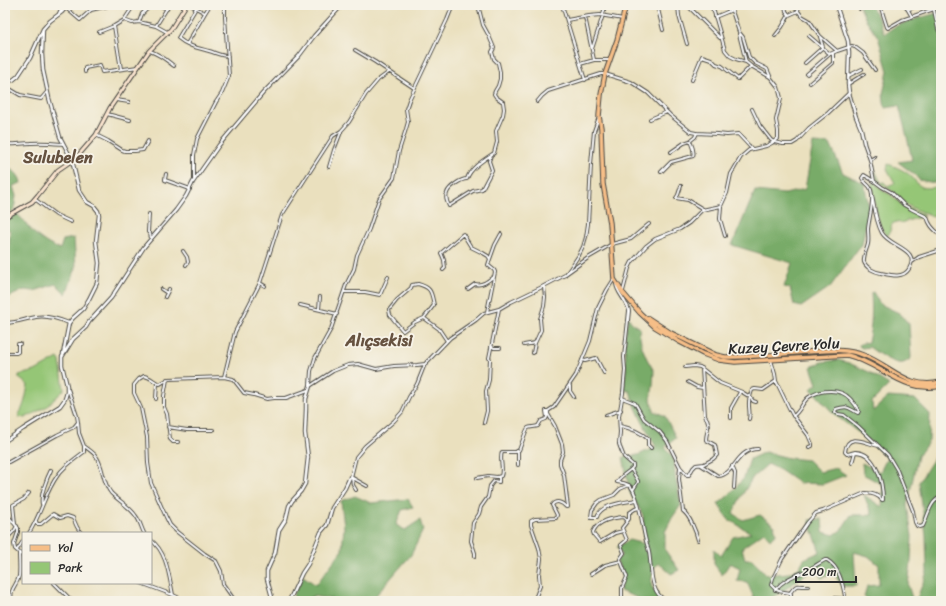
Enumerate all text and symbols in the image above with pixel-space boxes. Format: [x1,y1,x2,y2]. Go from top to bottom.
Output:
district label: Sulubelen [22,143,93,172]
district label: Alıçsekisi [345,326,413,355]
street label: Kuzey Çevre Yolu [728,330,840,362]
legend [22,532,152,584]
text: Yol [58,537,73,559]
text: Park [58,557,83,579]
scale bar [796,558,856,584]
text: 200 m [802,561,836,583]

